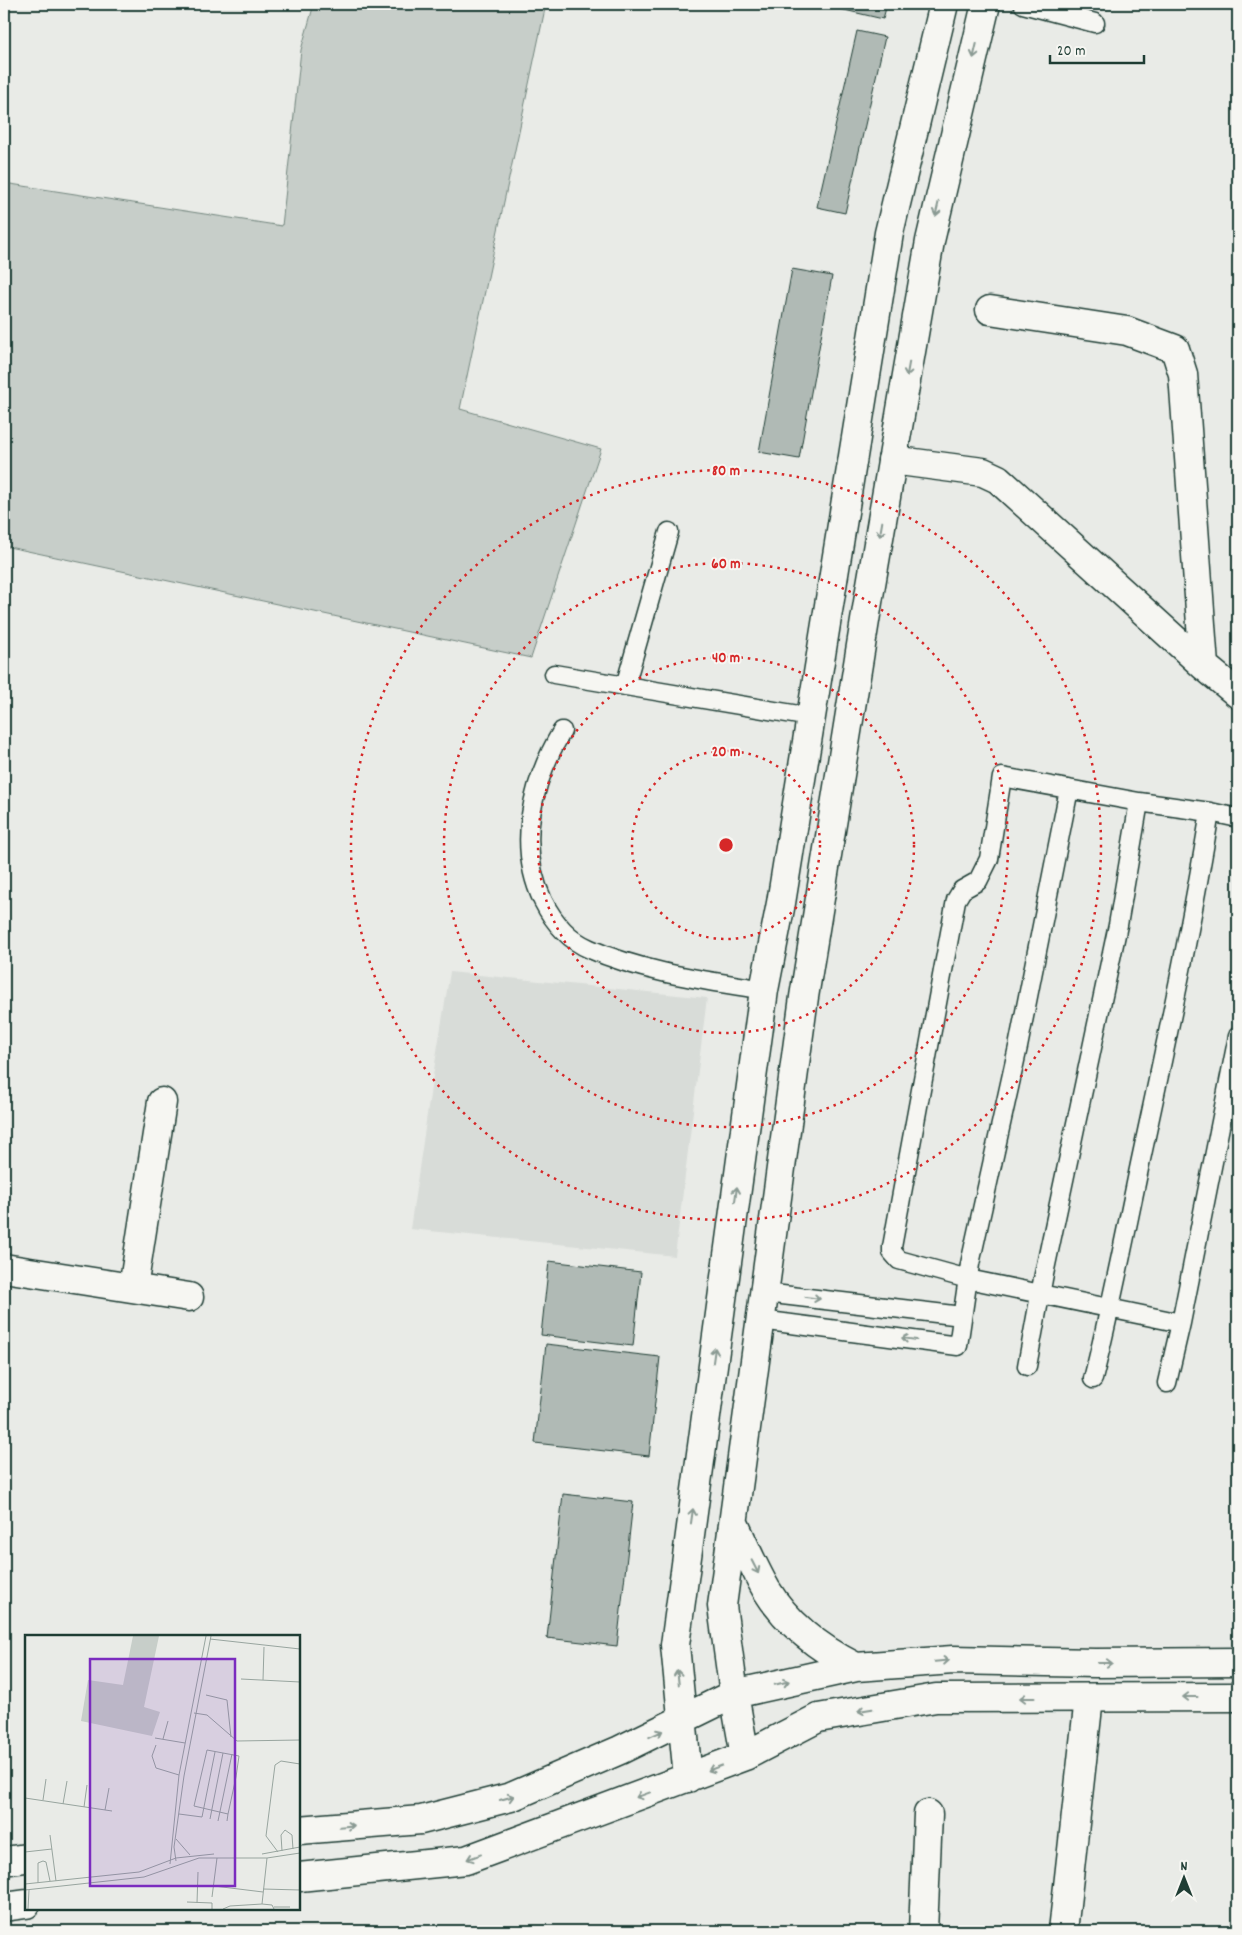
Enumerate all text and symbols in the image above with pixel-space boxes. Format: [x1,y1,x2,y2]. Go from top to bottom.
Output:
scale bar [1050,32,1143,64]
text: 20 m [1057,41,1085,63]
one-way arrow [970,43,979,59]
one-way arrow [932,201,941,217]
one-way arrow [902,361,912,377]
text: 80 m [712,461,740,483]
one-way arrow [875,521,885,537]
text: 60 m [711,554,741,576]
text: 40 m [712,648,740,670]
text: 20 m [712,742,740,764]
centre of rings [717,836,735,854]
one-way arrow [731,1186,741,1202]
one-way arrow [805,1293,821,1303]
one-way arrow [902,1334,918,1344]
one-way arrow [709,1347,719,1363]
one-way arrow [687,1508,697,1524]
one-way arrow [751,1559,760,1574]
inset map [25,1635,300,1910]
one-way arrow [934,1656,950,1665]
one-way arrow [1096,1658,1112,1668]
one-way arrow [673,1670,683,1686]
one-way arrow [773,1678,789,1688]
one-way arrow [1182,1692,1198,1702]
one-way arrow [1019,1693,1036,1703]
one-way arrow [858,1705,874,1715]
one-way arrow [648,1728,663,1738]
one-way arrow [708,1764,724,1773]
one-way arrow [635,1791,651,1800]
one-way arrow [498,1792,514,1802]
one-way arrow [339,1822,355,1831]
north arrow [1160,1852,1210,1902]
one-way arrow [466,1853,482,1862]
text: N [1181,1857,1188,1877]

